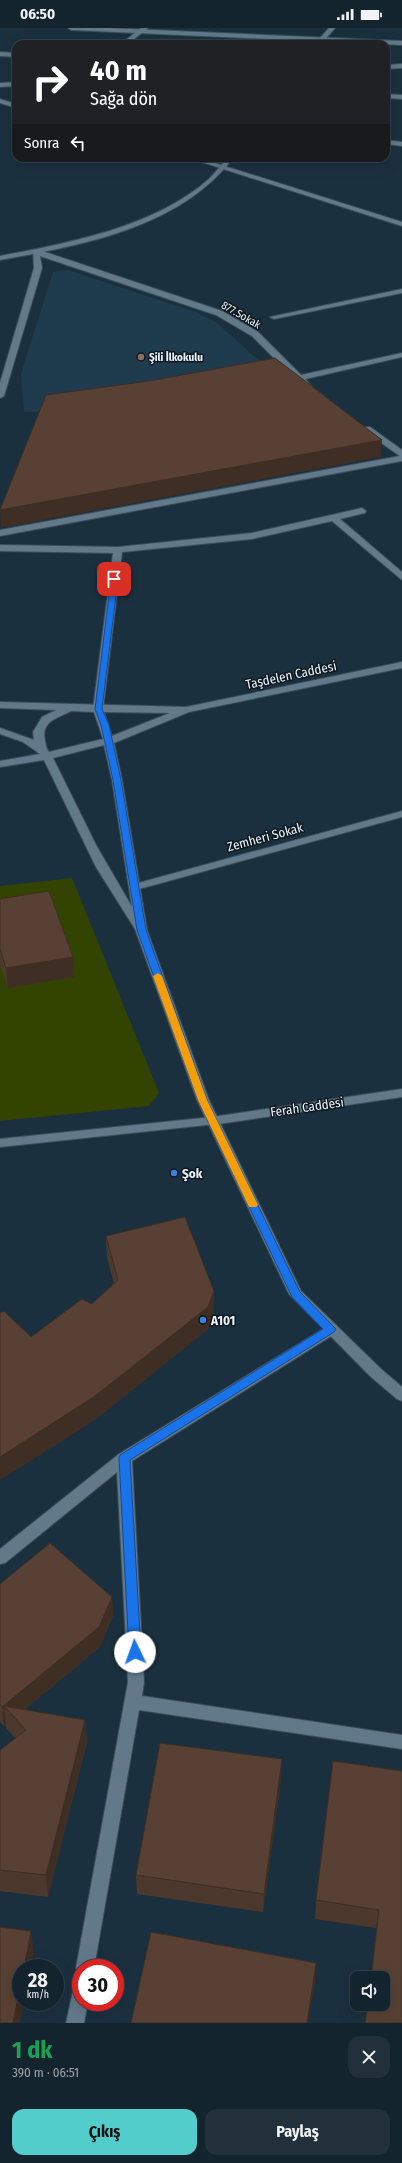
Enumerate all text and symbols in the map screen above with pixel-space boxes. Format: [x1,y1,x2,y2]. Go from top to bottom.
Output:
text: 06:50 [20,5,55,23]
text: 40 m [90,54,147,87]
icon: right [24,56,76,108]
text: Sağa dön [90,88,157,110]
icon: left [67,132,89,154]
text: Sonra [24,134,59,152]
street label: 877.Sokak [219,299,264,332]
place label: Şili İlkokulu [149,351,203,364]
marker: Şili İlkokulu [136,352,146,362]
pin [97,562,131,596]
icon: arrive [103,568,125,590]
street label: Taşdelen Caddesi [244,658,338,692]
street label: Zemheri Sokak [225,819,306,854]
street label: Ferah Caddesi [269,1094,345,1120]
place label: Şok [182,1166,203,1182]
marker: Şok [169,1168,179,1178]
place label: A101 [210,1313,235,1328]
marker: A101 [198,1315,208,1325]
position arrow [114,1631,156,1673]
speed limit sign: 30 [72,1959,124,2011]
text: 28 [28,1968,48,1992]
map controls [350,1971,390,2011]
button: sound [350,1971,390,2011]
text: km/h [27,1989,49,2001]
text: 1 dk [12,2036,52,2064]
button: close [348,2036,390,2078]
text: 390 m · 06:51 [12,2065,79,2080]
button: Çıkış [12,2109,197,2155]
button: Paylaş [205,2109,390,2155]

